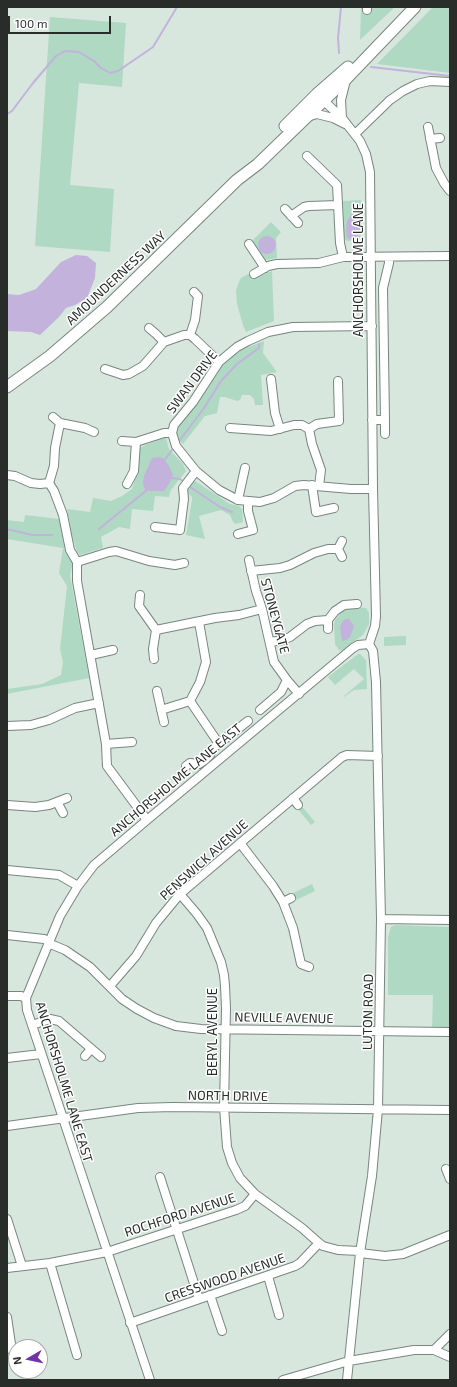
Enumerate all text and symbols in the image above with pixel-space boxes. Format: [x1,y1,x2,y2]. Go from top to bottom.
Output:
scale bar [10,8,113,34]
text: 100 m [15,16,47,30]
street label: ANCHORSHOLME LANE [351,203,367,337]
street label: AMOUNDERNESS WAY [63,228,169,328]
street label: SWAN DRIVE [163,347,221,417]
street label: STONEYGATE [257,577,293,655]
street label: ANCHORSHOLME LANE EAST [107,720,245,840]
street label: PENSWICK AVENUE [157,816,251,904]
street label: LUTON ROAD [360,974,376,1050]
street label: BERYL AVENUE [205,988,221,1076]
street label: ANCHORSHOLME LANE EAST [32,1000,96,1164]
street label: NEVILLE AVENUE [234,1009,334,1027]
street label: NORTH DRIVE [188,1088,268,1104]
street label: ROCHFORD AVENUE [122,1190,238,1240]
street label: CRESSWOOD AVENUE [163,1250,287,1306]
north arrow [8,1339,48,1379]
text: N [10,1356,24,1366]

